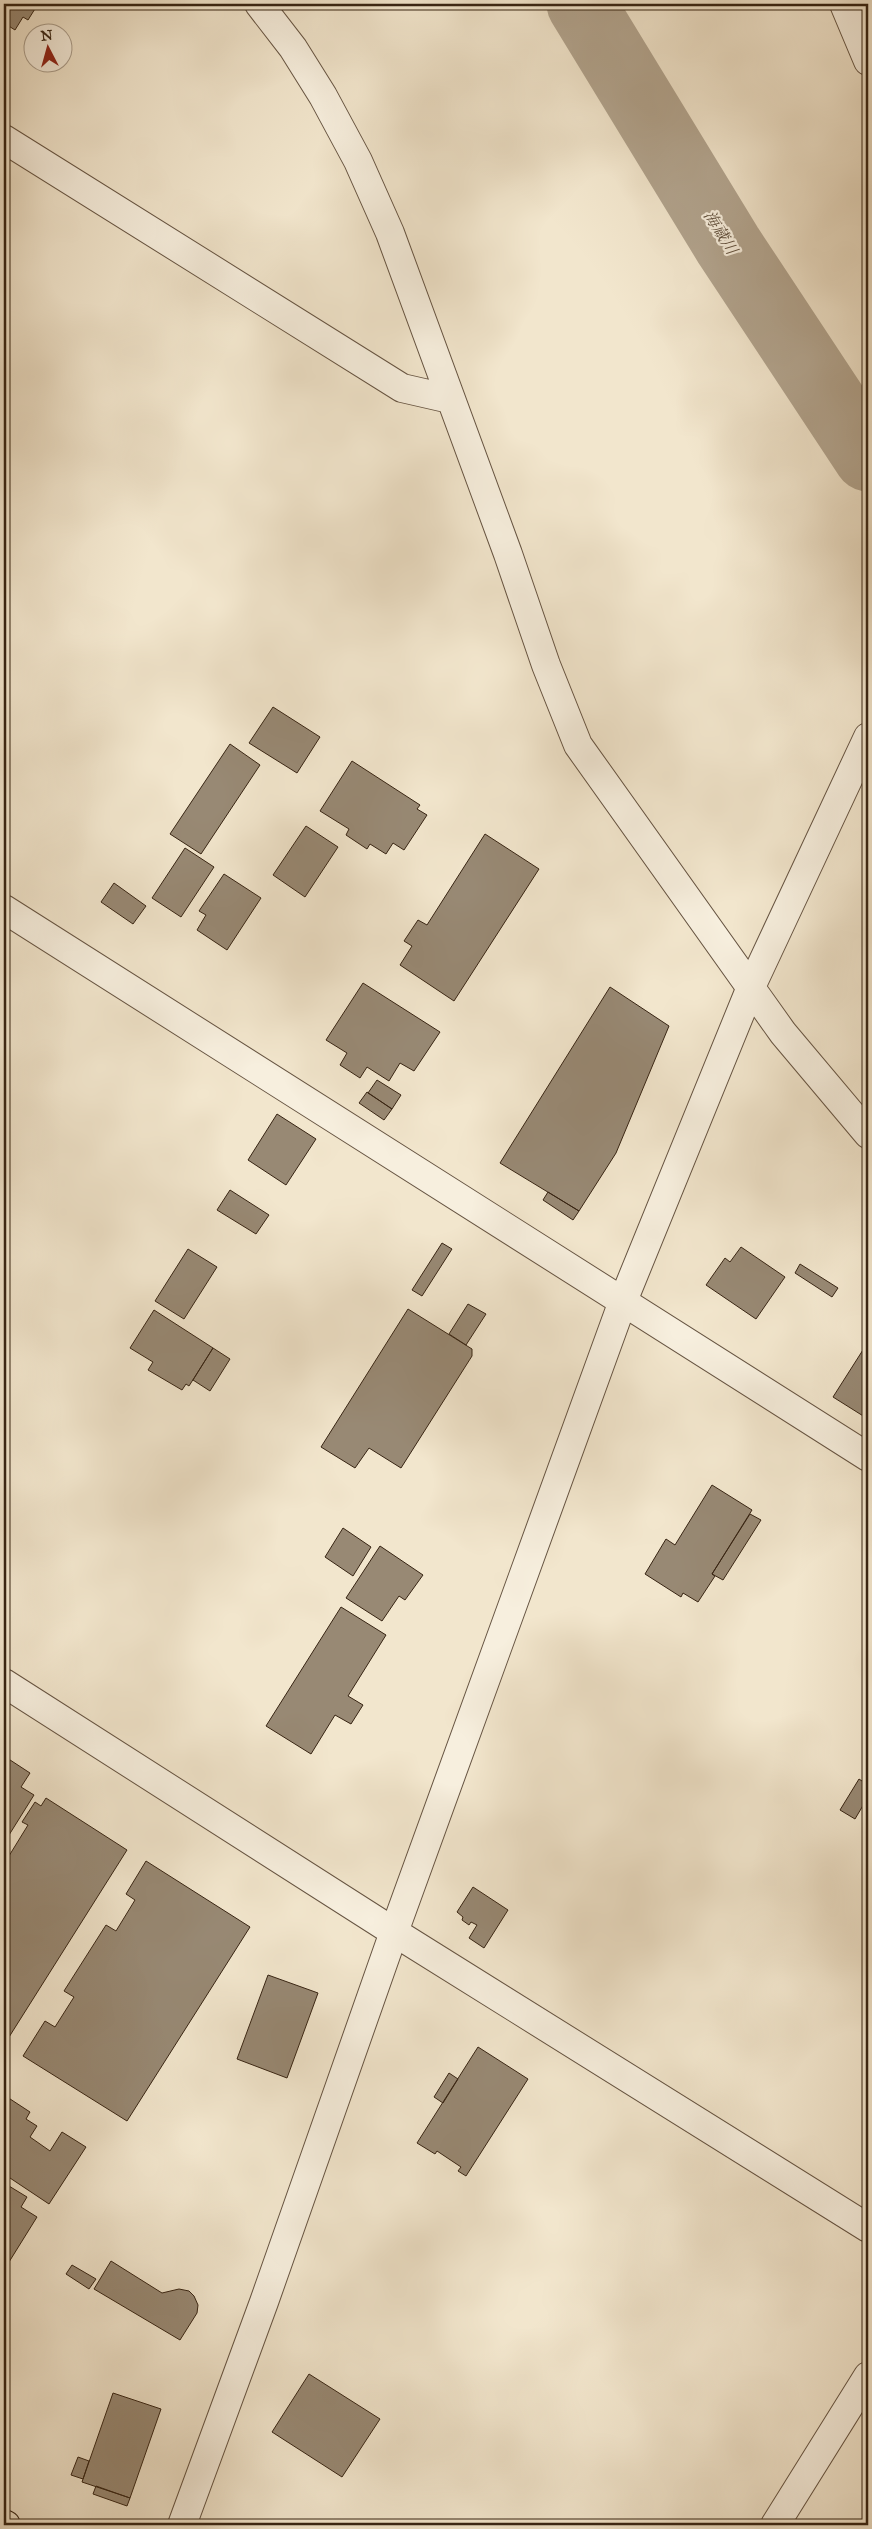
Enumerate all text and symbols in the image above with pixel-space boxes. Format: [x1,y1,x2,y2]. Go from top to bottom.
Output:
north arrow [22,22,72,72]
text: N [40,26,54,45]
water label: 海蔵川 [700,207,742,259]

